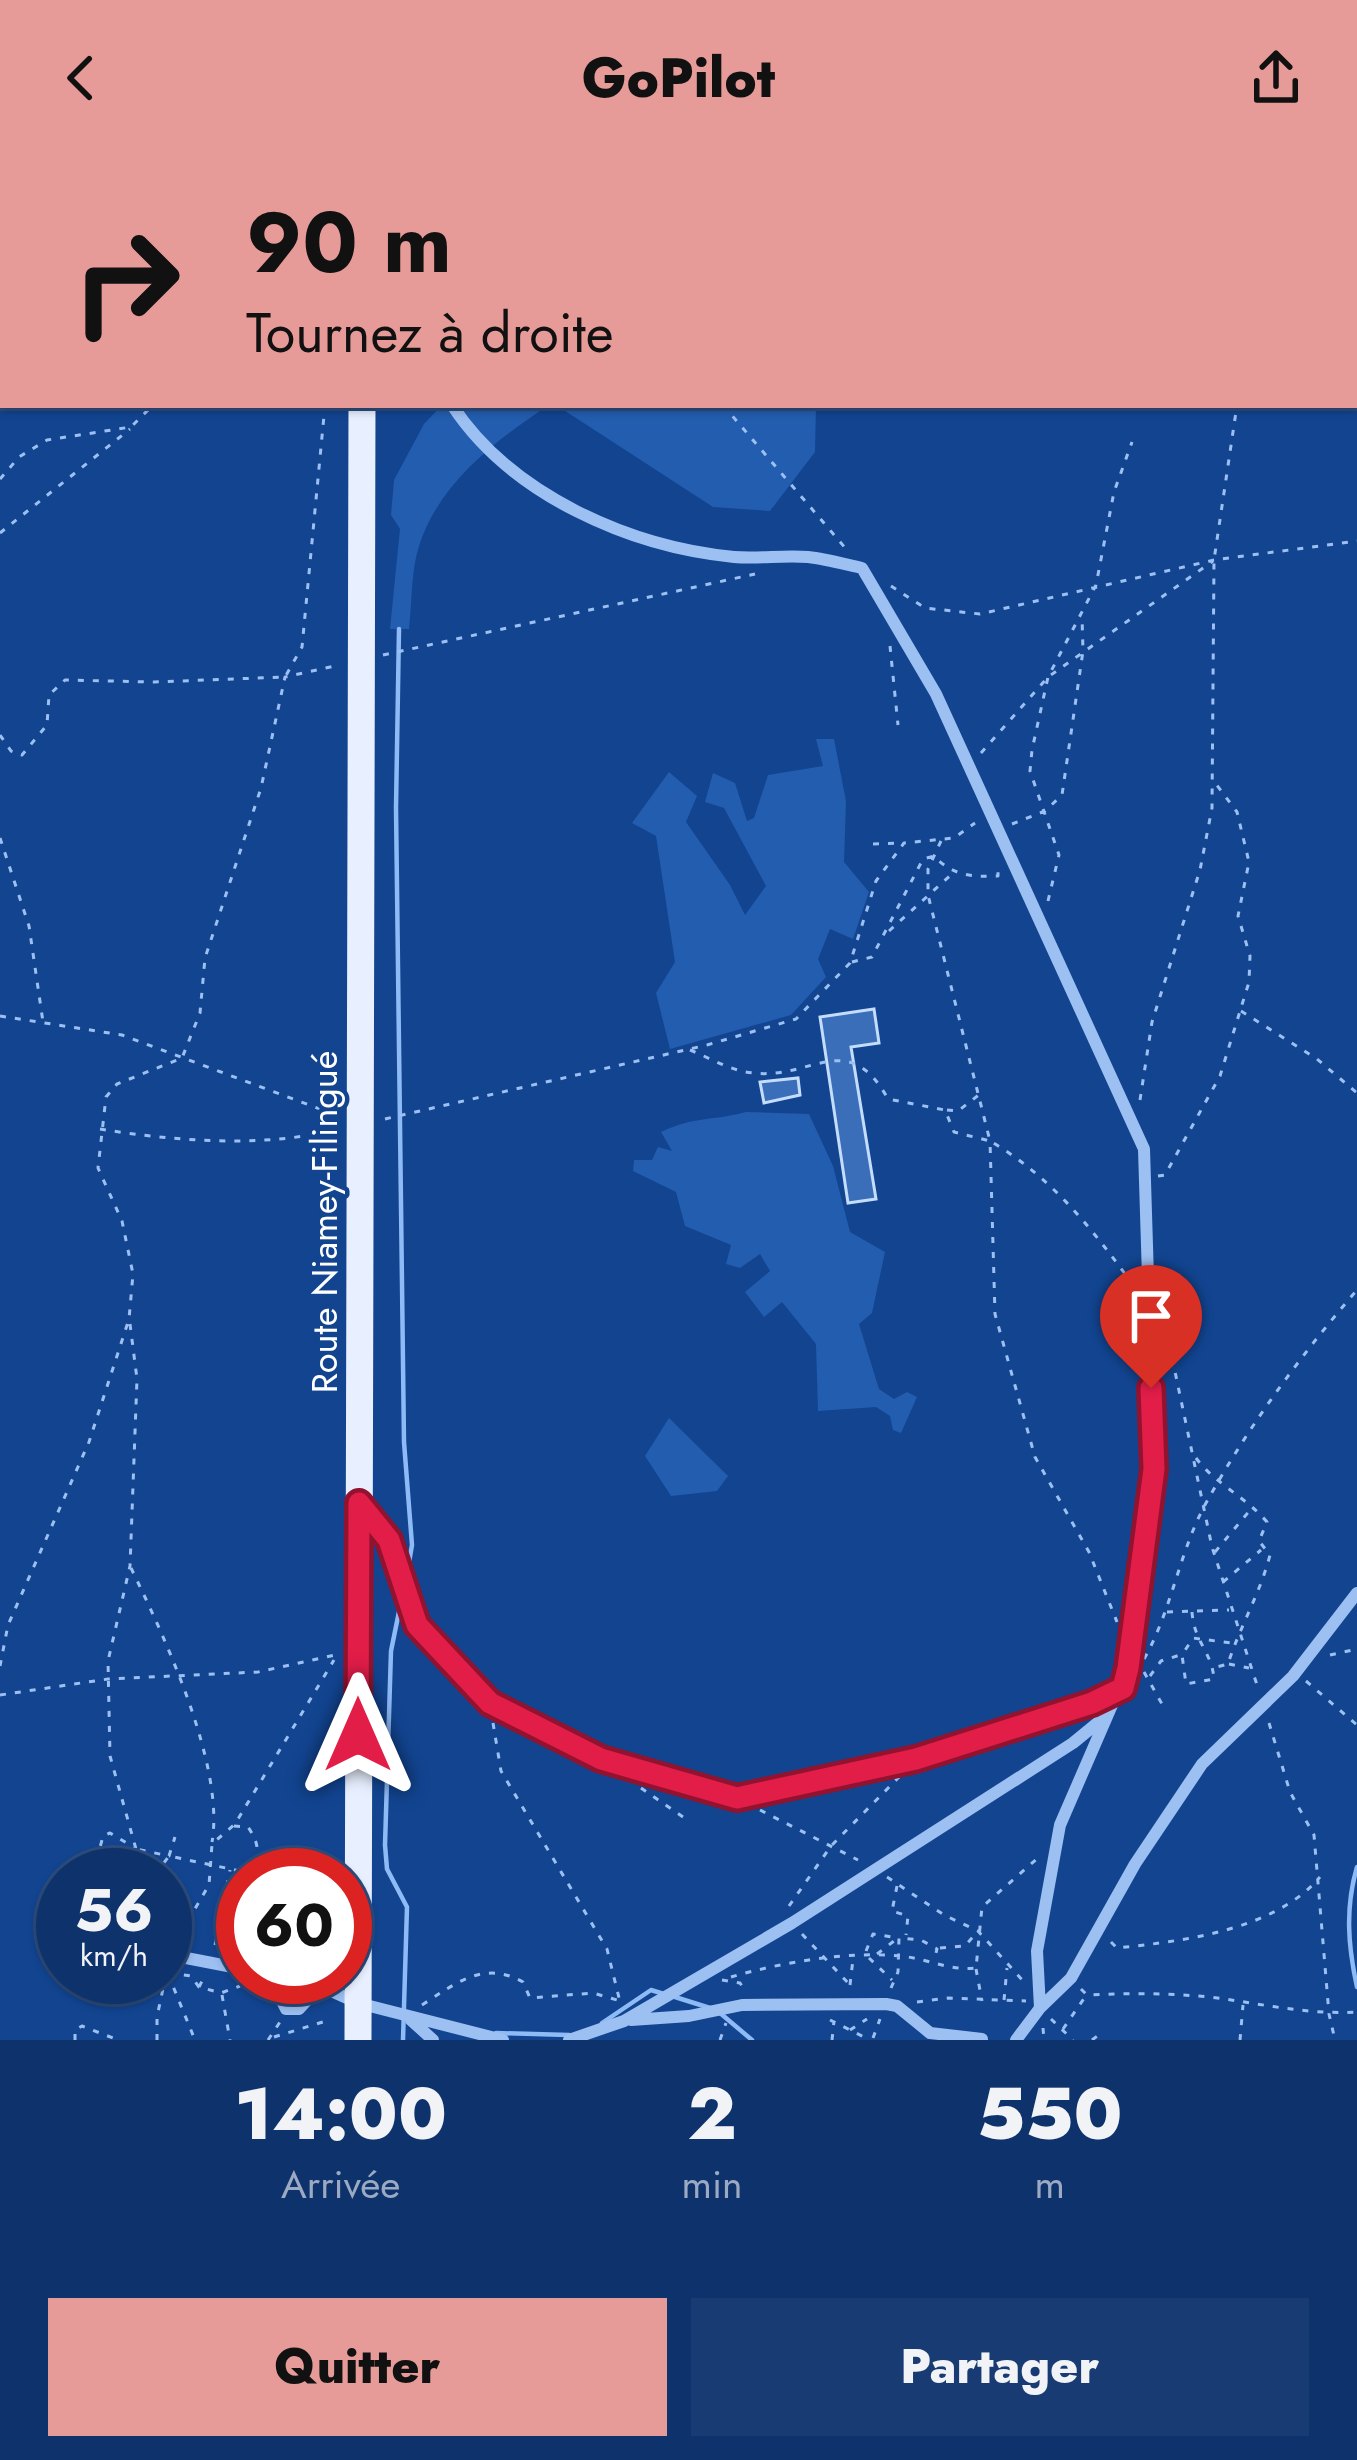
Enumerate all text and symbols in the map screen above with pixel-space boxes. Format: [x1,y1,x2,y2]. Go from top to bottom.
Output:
text: GoPilot [582,39,775,117]
icon: back [48,45,114,111]
icon: share [1243,45,1309,111]
text: 90 m [246,182,452,304]
icon: right [48,204,204,360]
text: Tournez à droite [246,294,614,372]
street label: Route Niamey-Filingué [298,1051,350,1393]
pin [1100,1265,1202,1388]
icon: arrive [1118,1283,1184,1349]
position arrow [295,1672,421,1798]
speed limit sign: 60 [216,1848,372,2004]
text: 56 [75,1867,153,1954]
text: km/h [80,1934,148,1977]
text: 14:00 [235,2062,447,2166]
text: 2 [687,2062,737,2166]
text: 550 [977,2062,1122,2166]
text: Arrivée [281,2156,400,2213]
text: min [681,2156,743,2213]
text: m [1035,2156,1065,2213]
button: Quitter [48,2298,667,2436]
button: Partager [691,2298,1309,2436]

